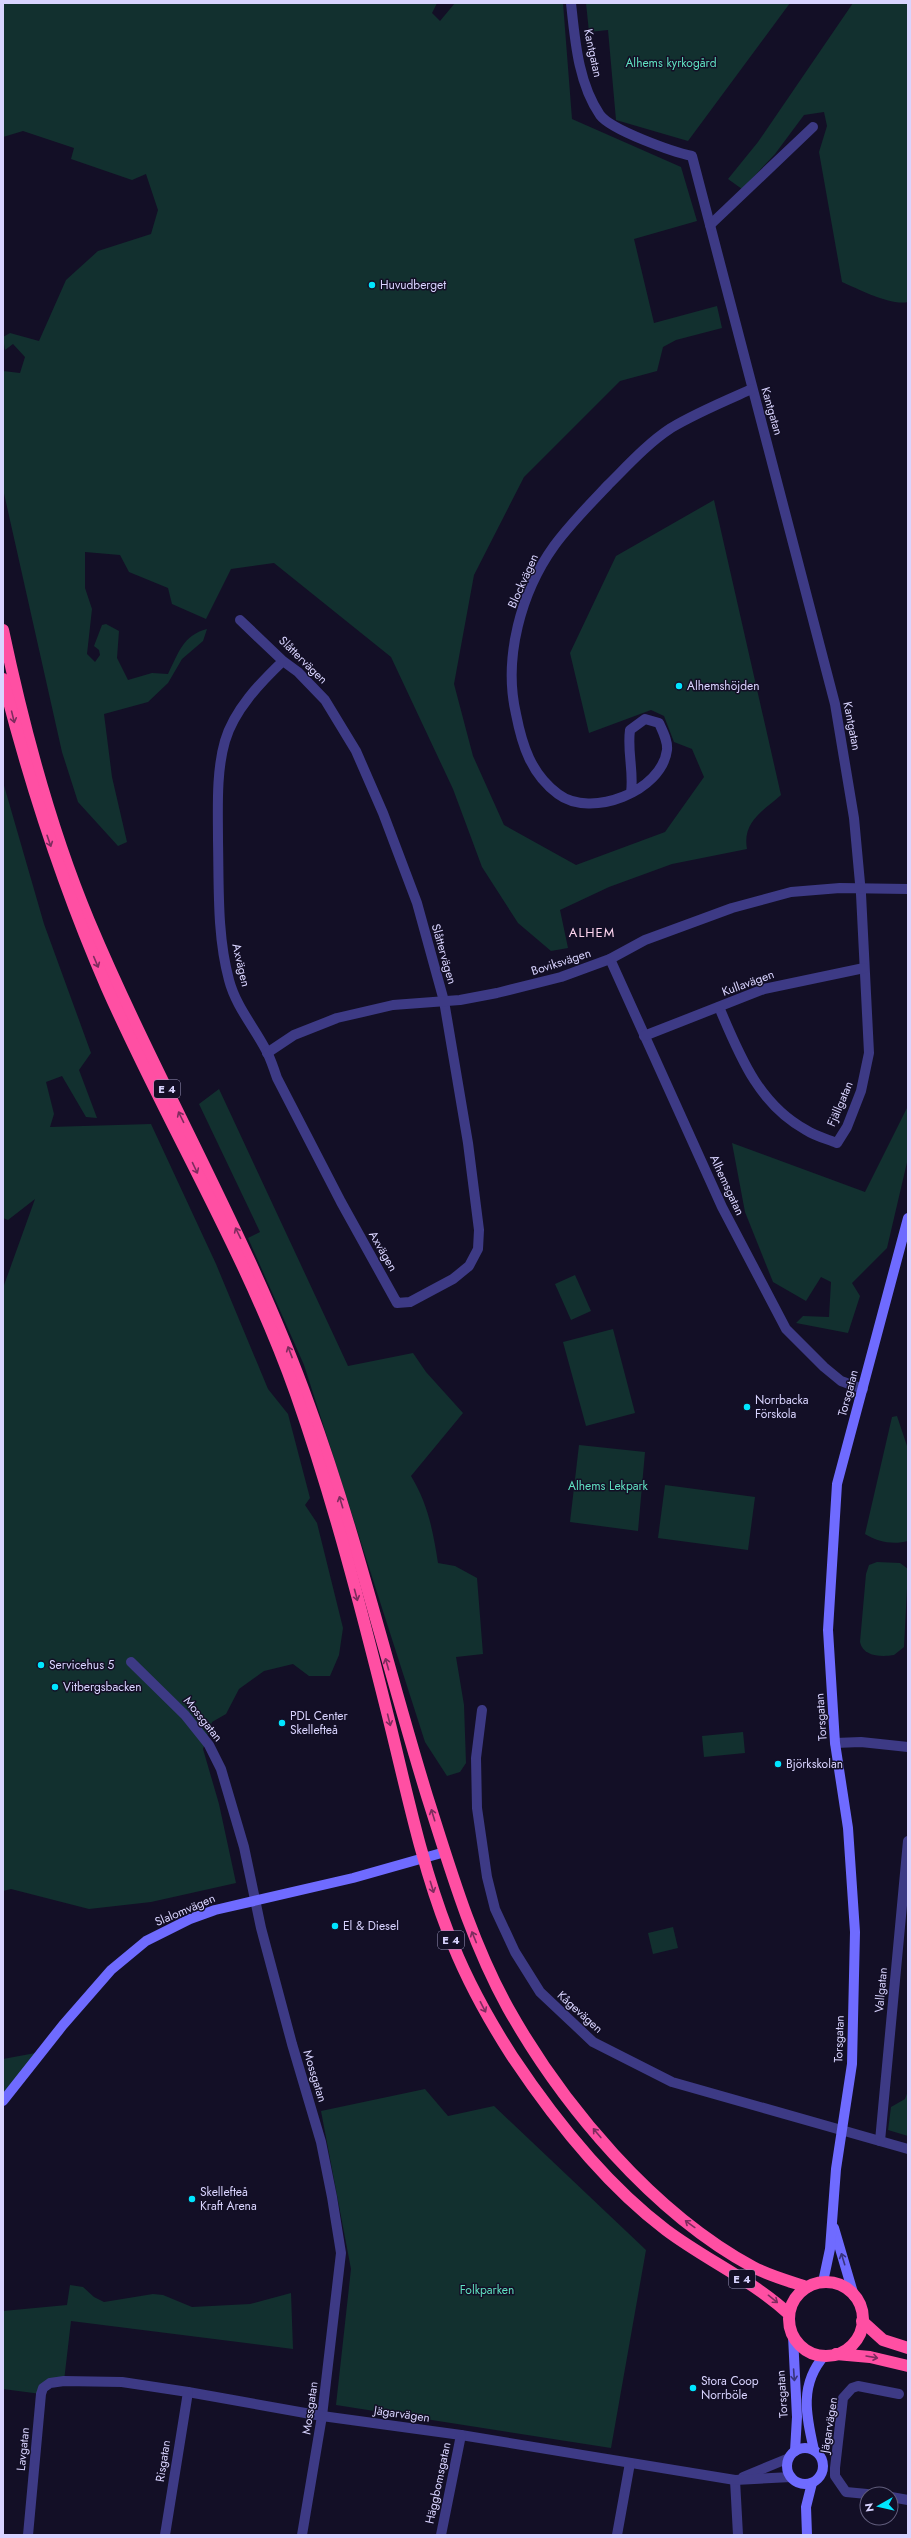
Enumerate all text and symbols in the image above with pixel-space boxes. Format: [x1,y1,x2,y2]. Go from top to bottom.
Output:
street label: Kantgatan [579,27,607,79]
park label: Alhems kyrkogård [625,54,717,72]
place label: Huvudberget [380,276,446,294]
marker: Huvudberget [367,280,377,290]
street label: Kantgatan [757,385,787,437]
street label: Blockvägen [503,551,543,611]
street label: Slåttervägen [274,632,332,688]
place label: Alhemshöjden [687,677,760,695]
marker: Alhemshöjden [674,681,684,691]
street label: Kantgatan [838,700,866,752]
one-way arrow [9,710,17,723]
one-way arrow [46,835,53,848]
street label: Slåttervägen [427,922,461,986]
district label: ALHEM [569,923,615,942]
street label: Axvägen [227,941,255,989]
street label: Boviksvägen [529,944,593,980]
one-way arrow [93,956,100,968]
street label: Kullavägen [719,965,777,1001]
street label: Fjällgatan [822,1078,858,1130]
road number: E 4 [154,1080,180,1098]
one-way arrow [177,1111,184,1123]
street label: Alhemsgatan [705,1152,749,1218]
one-way arrow [192,1162,199,1174]
one-way arrow [234,1227,241,1239]
street label: Axvägen [364,1227,402,1275]
one-way arrow [285,1347,293,1359]
street label: Torsgatan [833,1368,863,1418]
place label: Norrbacka Förskola [755,1391,809,1423]
marker: Norrbacka Förskola [742,1402,752,1412]
park label: Alhems Lekpark [568,1477,649,1495]
one-way arrow [337,1496,344,1509]
one-way arrow [353,1588,360,1601]
place label: Servicehus 5 [49,1656,115,1674]
one-way arrow [383,1658,391,1671]
marker: Servicehus 5 [36,1660,46,1670]
place label: Vitbergsbacken [63,1678,141,1696]
marker: Vitbergsbacken [50,1682,60,1692]
street label: Mossgatan [179,1693,227,1745]
street label: Torsgatan [810,1693,832,1741]
place label: PDL Center Skellefteå [290,1707,348,1739]
one-way arrow [386,1714,394,1727]
marker: PDL Center Skellefteå [277,1718,287,1728]
place label: Björkskolan [786,1755,843,1773]
marker: Björkskolan [773,1759,783,1769]
one-way arrow [429,1809,436,1822]
one-way arrow [429,1880,436,1893]
street label: Slalomvägen [152,1889,218,1931]
place label: El & Diesel [343,1917,399,1935]
marker: El & Diesel [330,1921,340,1931]
road number: E 4 [438,1931,464,1949]
one-way arrow [469,1932,477,1944]
street label: Vallgatan [870,1967,892,2013]
street label: Kågevägen [553,1987,607,2037]
one-way arrow [479,2000,487,2012]
street label: Torsgatan [829,2015,849,2063]
street label: Mossgatan [299,2048,331,2104]
one-way arrow [593,2128,602,2139]
place label: Skellefteå Kraft Arena [200,2183,257,2215]
marker: Skellefteå Kraft Arena [187,2194,197,2204]
one-way arrow [685,2220,696,2228]
one-way arrow [839,2253,846,2266]
road number: E 4 [729,2270,755,2288]
park label: Folkparken [460,2281,514,2299]
one-way arrow [767,2295,778,2304]
one-way arrow [865,2354,878,2362]
one-way arrow [791,2368,798,2381]
street label: Torsgatan [771,2370,793,2418]
place label: Stora Coop Norrböle [701,2372,759,2404]
street label: Mossgatan [297,2380,323,2436]
marker: Stora Coop Norrböle [688,2383,698,2393]
street label: Jägarvägen [815,2396,842,2456]
street label: Jägarvägen [371,2401,431,2427]
street label: Lavgatan [12,2426,34,2472]
street label: Risgatan [151,2439,175,2483]
street label: Häggbomsgatan [421,2440,455,2526]
north arrow [859,2486,899,2526]
text: N [861,2502,878,2513]

